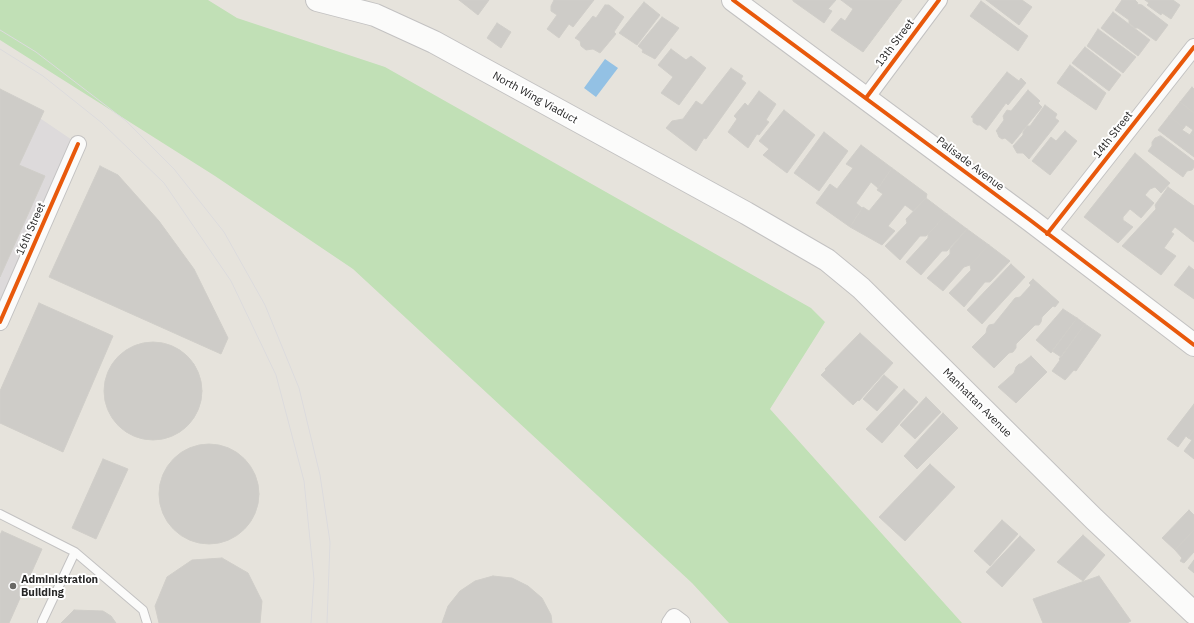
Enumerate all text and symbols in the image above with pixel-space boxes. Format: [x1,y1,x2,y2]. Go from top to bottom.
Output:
street label: 13th Street [873,17,917,69]
street label: North Wing Viaduct [490,69,580,127]
street label: 14th Street [1091,109,1135,161]
street label: Palisade Avenue [934,134,1006,194]
street label: 16th Street [14,201,48,257]
street label: Manhattan Avenue [940,366,1014,440]
place label: Administration Building [21,573,98,599]
marker: Administration Building [8,581,18,591]

